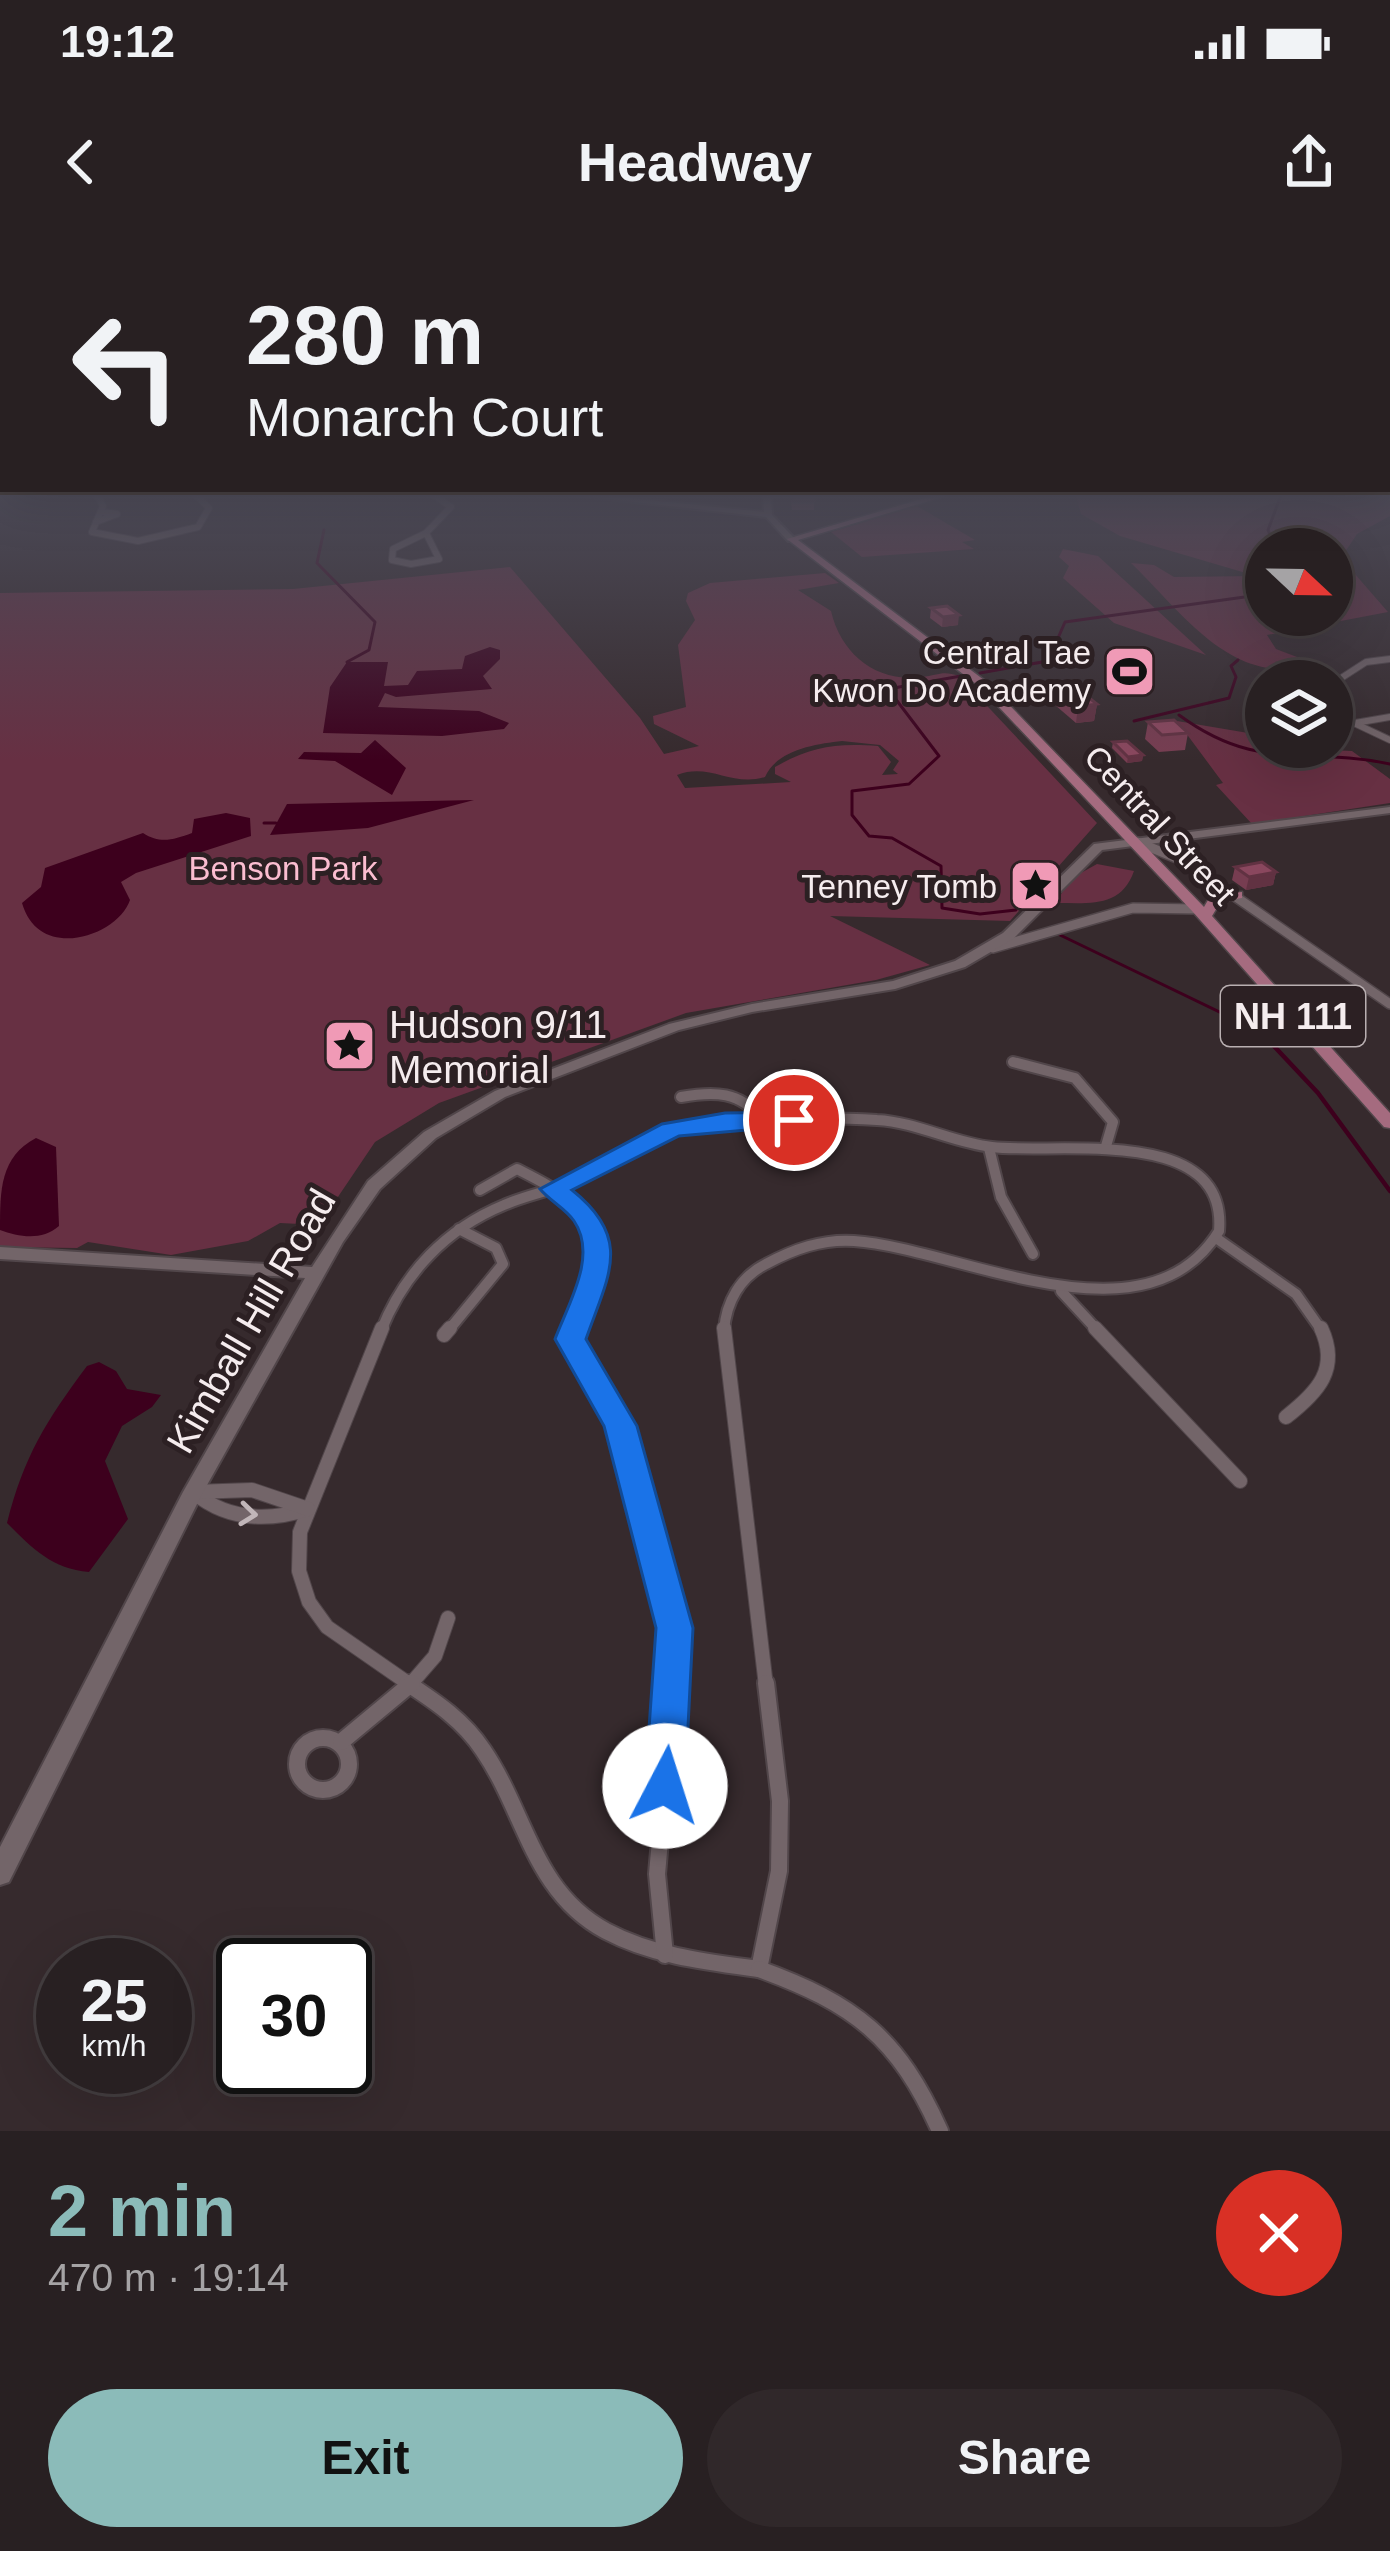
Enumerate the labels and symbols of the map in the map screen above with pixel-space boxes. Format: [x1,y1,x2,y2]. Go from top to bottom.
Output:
north arrow [1245,528,1353,636]
place label: Central Tae Kwon Do Academy [812,634,1091,709]
sports icon: Central Tae Kwon Do Academy [1102,643,1158,699]
street label: Central Street [1077,738,1243,912]
park label: Benson Park [189,850,378,887]
place icon: Tenney Tomb [1008,858,1064,914]
place label: Tenney Tomb [801,868,997,905]
road number: NH 111 [1221,986,1365,1046]
place label: Hudson 9/11 Memorial [389,1003,607,1091]
place icon: Hudson 9/11 Memorial [322,1018,378,1074]
pin [743,1069,845,1171]
street label: Kimball Hill Road [158,1182,344,1460]
one-way arrow [238,1501,257,1526]
position arrow [602,1723,728,1849]
speed limit sign: 30 [216,1938,372,2094]

